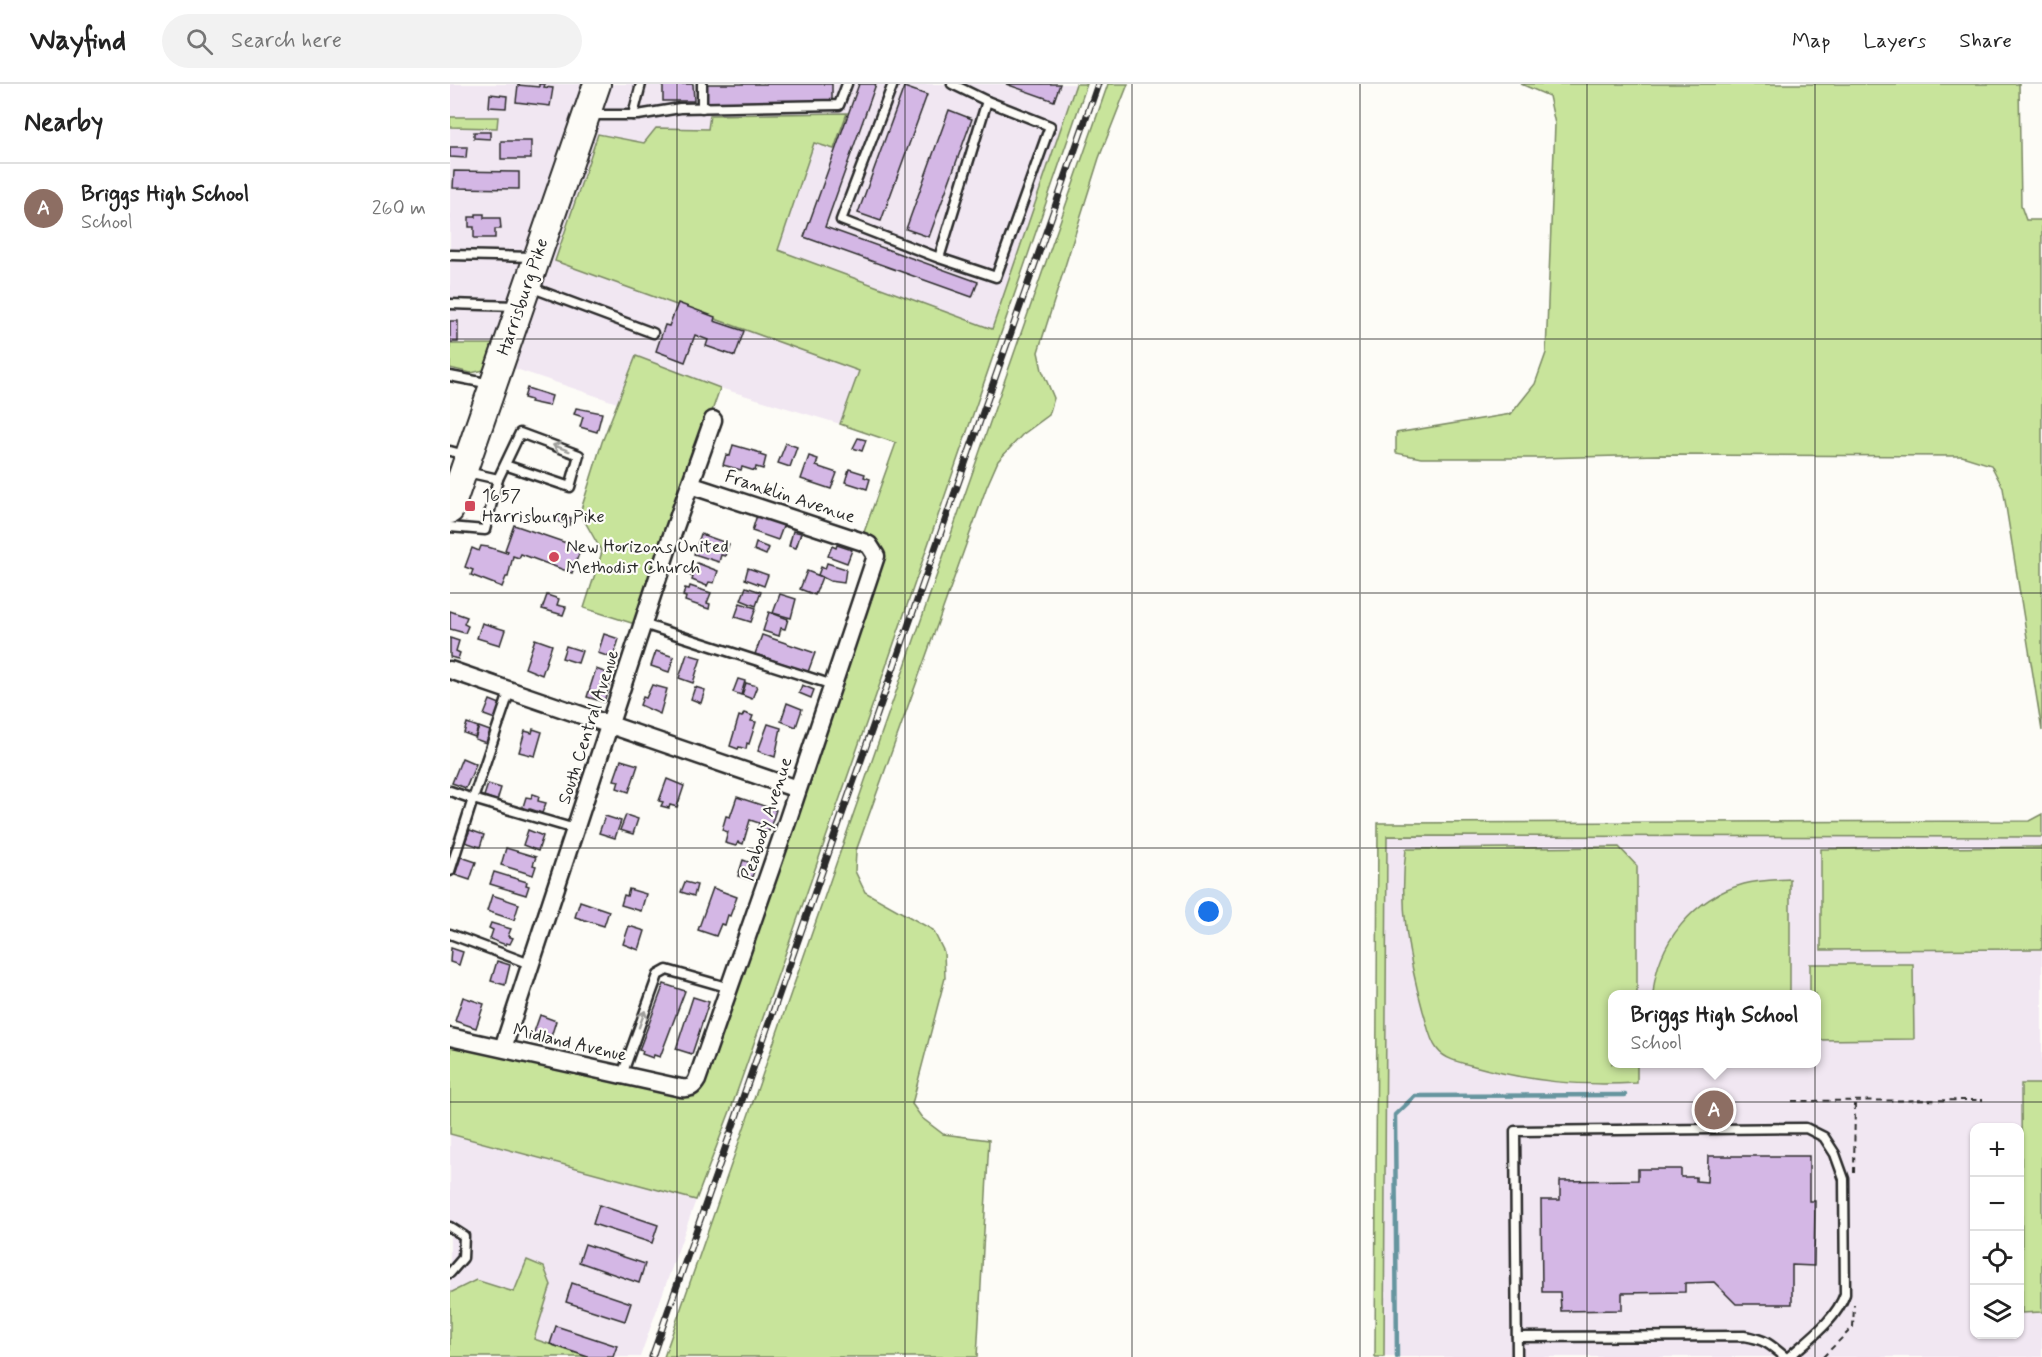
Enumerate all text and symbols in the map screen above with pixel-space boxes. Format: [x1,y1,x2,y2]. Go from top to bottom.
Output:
search box [162,14,582,68]
text: Wayfind [30,23,126,60]
icon: search [183,25,216,58]
text: Search here [231,27,342,55]
text: Map [1792,27,1830,55]
text: Layers [1863,27,1926,55]
text: Share [1959,27,2012,55]
text: Nearby [24,106,103,140]
text: Briggs High School [81,181,249,209]
text: A [37,195,50,222]
text: 260 m [372,195,426,222]
text: School [81,209,133,236]
street label: Harrisburg Pike [492,235,554,359]
one-way arrow [552,442,571,453]
street label: Franklin Avenue [722,465,858,529]
place label: 1657 Harrisburg Pike [482,484,605,529]
marker: 1657 Harrisburg Pike [463,499,477,513]
place label: New Horizons United Methodist Church [566,535,729,580]
marker: New Horizons United Methodist Church [547,550,561,564]
street label: South Central Avenue [553,647,625,807]
street label: Peabody Avenue [736,754,798,884]
your location [1194,897,1223,926]
popup [1608,990,1821,1068]
text: Briggs High School [1630,1002,1799,1030]
one-way arrow [637,1011,648,1029]
street label: Midland Avenue [511,1018,629,1068]
text: School [1630,1030,1682,1057]
pin: A [1694,1088,1734,1132]
map controls [1970,1123,2024,1339]
button: + [1970,1123,2024,1177]
button: − [1970,1177,2024,1231]
button: locate [1970,1231,2024,1285]
button: layers [1970,1285,2024,1339]

